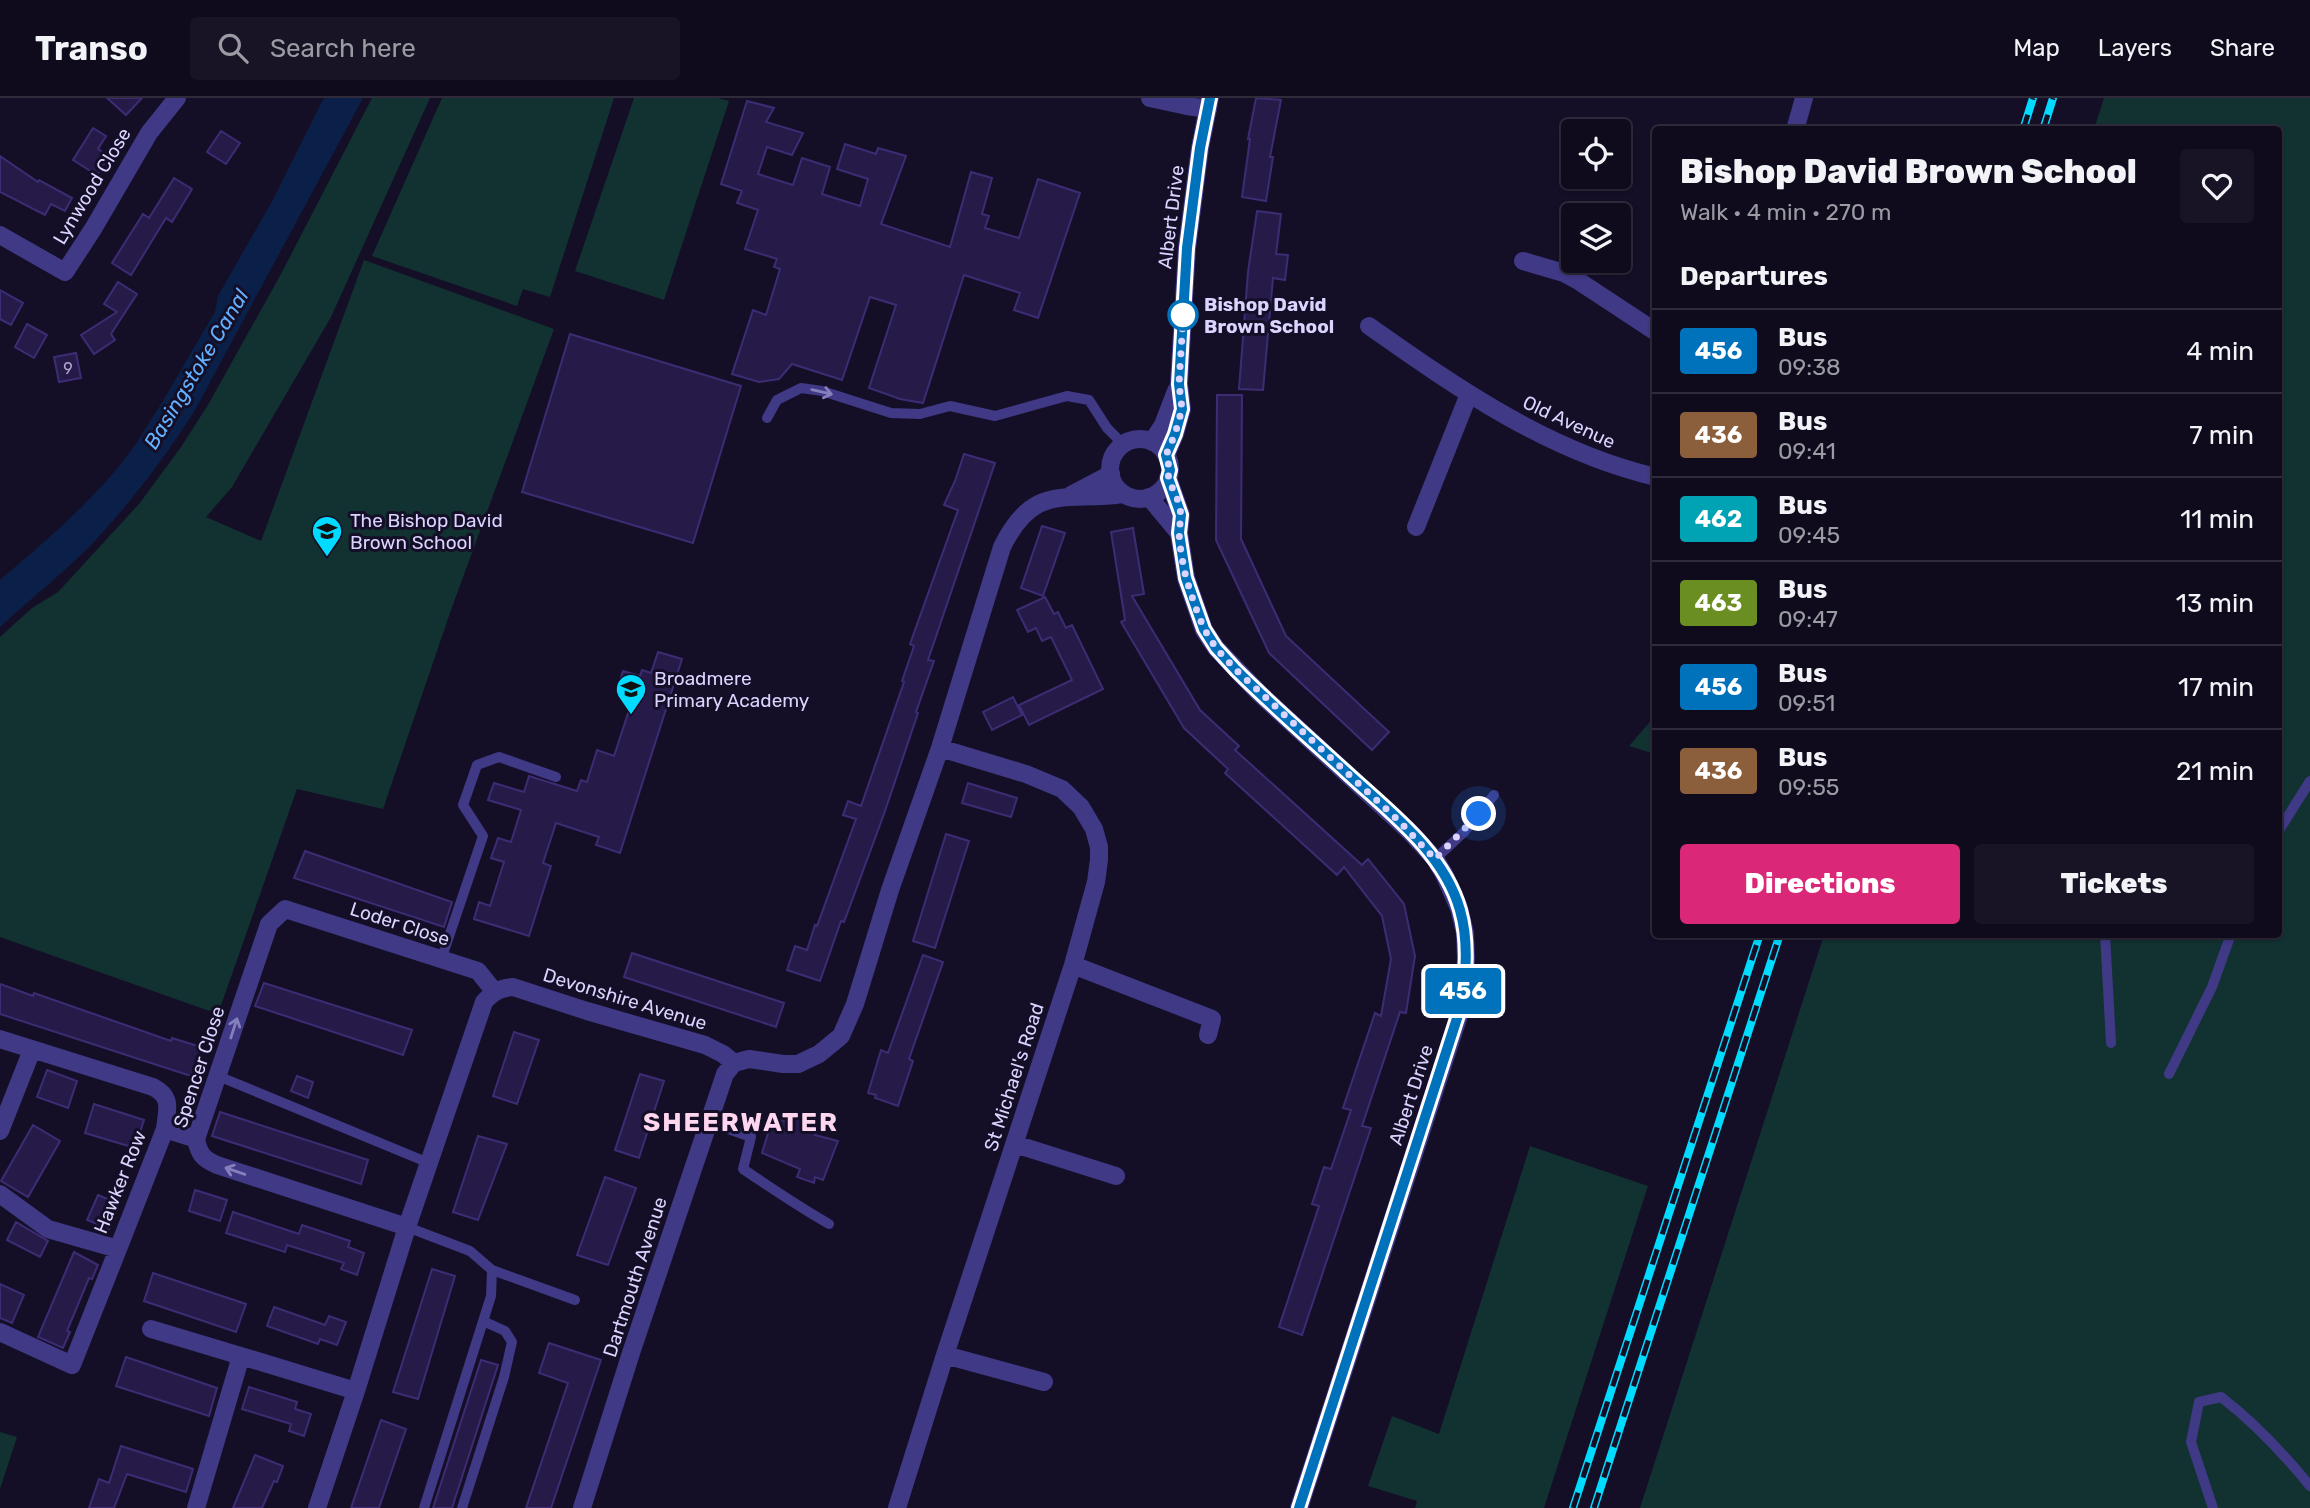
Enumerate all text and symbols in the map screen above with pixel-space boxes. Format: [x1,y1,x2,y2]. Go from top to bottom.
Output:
search box [190,17,680,80]
text: Transo [35,29,148,68]
icon: search [214,29,252,67]
text: Search here [270,33,416,64]
text: Map [2013,34,2060,62]
text: Layers [2098,34,2172,62]
text: Share [2210,34,2275,62]
map controls [1561,119,1631,273]
button: locate [1561,119,1631,189]
street label: Lynwood Close [48,124,136,248]
button: heart [2180,149,2254,223]
text: Bishop David Brown School [1680,152,2137,191]
street label: Albert Drive [1153,164,1189,270]
text: Walk · 4 min · 270 m [1680,198,1891,226]
button: layers [1561,203,1631,273]
text: Departures [1680,261,1828,292]
water label: Basingstoke Canal [138,284,254,453]
place label: Bishop David Brown School [1204,293,1334,338]
marker: Bishop David Brown School [1168,300,1198,330]
text: Bus [1778,322,1827,353]
text: 4 min [2186,336,2254,367]
text: 456 [1695,337,1742,365]
text: 09:38 [1778,353,1841,381]
house number: 9 [63,359,73,378]
one-way arrow [810,386,833,399]
street label: Old Avenue [1519,391,1619,453]
text: Bus [1778,406,1827,437]
text: 7 min [2189,420,2254,451]
text: 436 [1695,421,1742,449]
text: 09:41 [1778,437,1836,465]
text: Bus [1778,490,1827,521]
text: 11 min [2180,504,2254,535]
text: 462 [1695,505,1742,533]
place label: The Bishop David Brown School [350,509,503,554]
school or university icon: The Bishop David Brown School [310,514,344,558]
text: 09:45 [1778,521,1840,549]
text: Bus [1778,574,1827,605]
text: 13 min [2176,588,2254,619]
text: 463 [1695,589,1742,617]
text: 09:47 [1778,605,1838,633]
text: Bus [1778,658,1827,689]
place label: Broadmere Primary Academy [654,667,809,712]
school or university icon: Broadmere Primary Academy [614,672,648,716]
text: 17 min [2178,672,2254,703]
text: 456 [1695,673,1742,701]
text: 09:51 [1778,689,1835,717]
text: Bus [1778,742,1827,773]
text: 21 min [2176,756,2254,787]
text: 436 [1695,757,1742,785]
text: 09:55 [1778,773,1839,801]
your location [1461,796,1496,831]
button: Directions [1680,844,1960,924]
button: Tickets [1974,844,2254,924]
street label: Loder Close [347,897,453,951]
street label: Devonshire Avenue [540,963,710,1035]
line badge: 456 [1423,968,1503,1014]
text: 456 [1439,977,1487,1005]
street label: St Michael's Road [979,1000,1049,1154]
street label: Spencer Close [169,1003,229,1131]
one-way arrow [229,1017,241,1039]
street label: Albert Drive [1384,1042,1438,1148]
district label: SHEERWATER [643,1107,839,1138]
street label: Hawker Row [89,1127,151,1237]
one-way arrow [224,1164,246,1176]
street label: Dartmouth Avenue [598,1194,672,1360]

